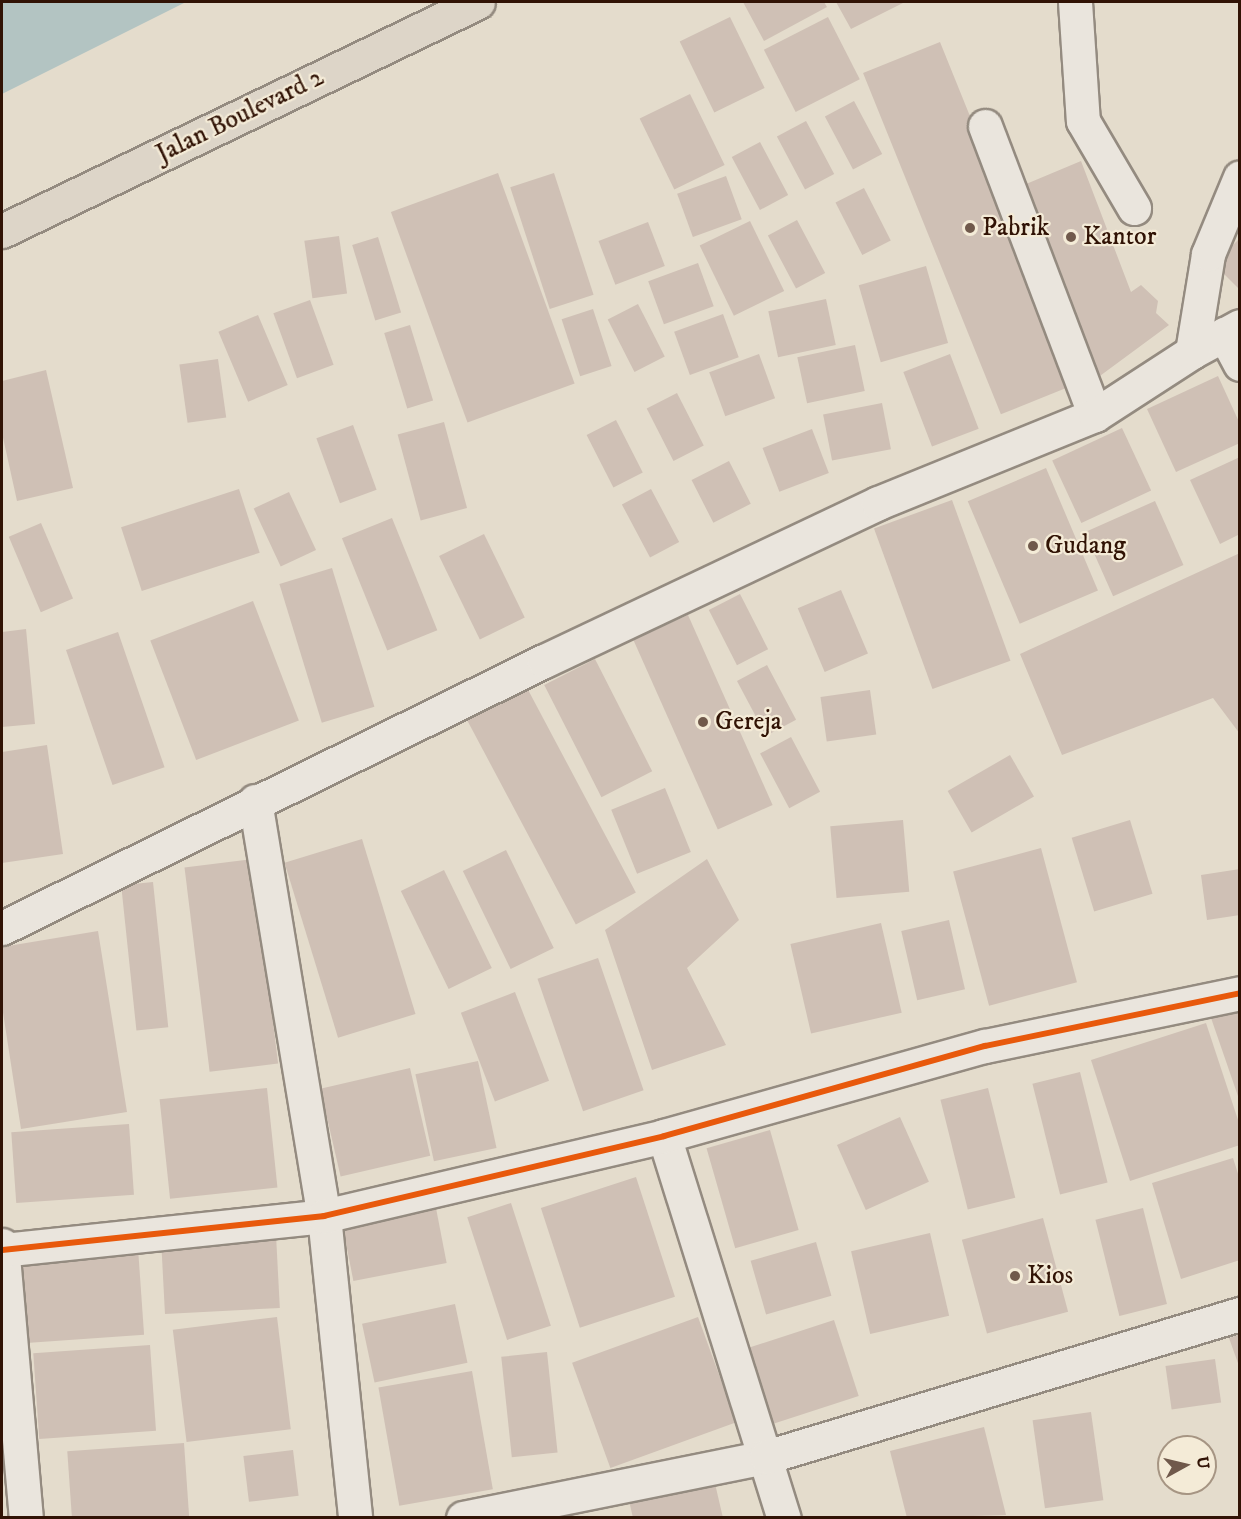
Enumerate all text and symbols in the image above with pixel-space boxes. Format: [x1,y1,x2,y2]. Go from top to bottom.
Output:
street label: Jalan Boulevard 2 [151,62,329,170]
place label: Pabrik [982,212,1049,244]
marker: Pabrik [963,221,977,235]
place label: Kantor [1083,221,1156,253]
marker: Kantor [1064,230,1078,244]
place label: Gudang [1045,530,1126,562]
marker: Gudang [1026,539,1040,553]
place label: Gereja [715,706,782,738]
marker: Gereja [696,715,710,729]
place label: Kios [1027,1260,1073,1292]
marker: Kios [1008,1269,1022,1283]
north arrow [1157,1435,1217,1495]
text: U [1192,1455,1214,1470]

